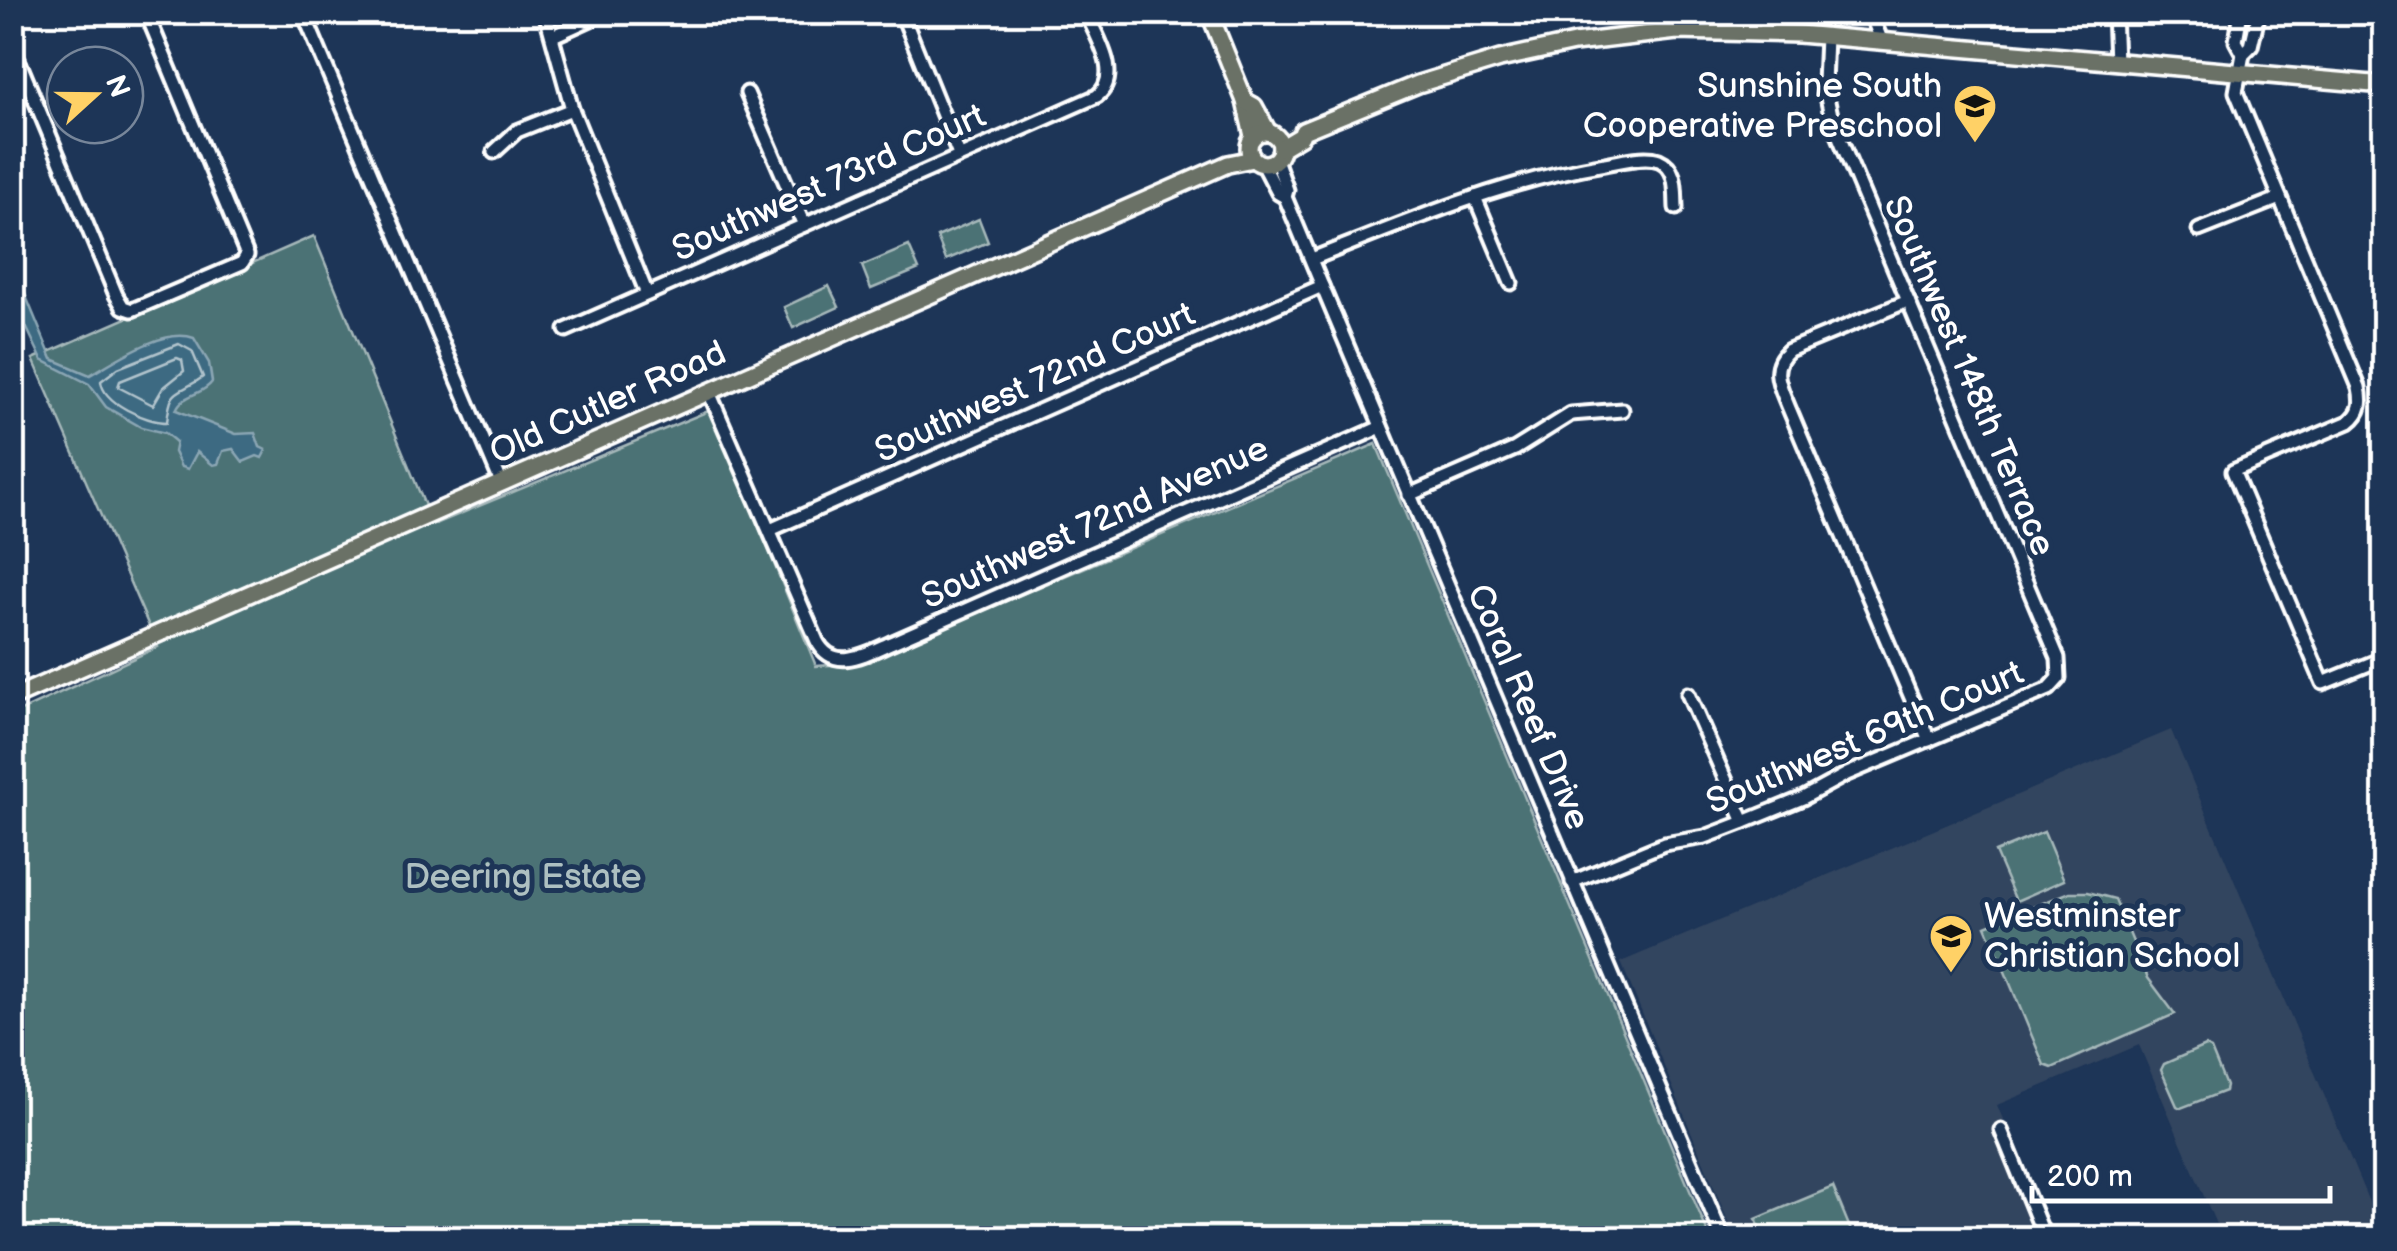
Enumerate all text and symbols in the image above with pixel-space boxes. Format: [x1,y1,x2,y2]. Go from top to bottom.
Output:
north arrow [45,45,145,145]
place label: Sunshine South Cooperative Preschool [1583,65,1942,148]
text: N [98,71,136,102]
school or university icon: Sunshine South Cooperative Preschool [1952,83,1998,144]
street label: Southwest 73rd Court [666,94,993,271]
street label: Southwest 148th Terrace [1874,189,2064,563]
street label: Southwest 72nd Court [868,293,1202,473]
street label: Old Cutler Road [483,332,733,474]
street label: Southwest 72nd Avenue [915,427,1275,619]
street label: Coral Reef Drive [1457,578,1599,836]
street label: Southwest 69th Court [1700,652,2030,824]
park label: Deering Estate [404,856,642,899]
place label: Westminster Christian School [1984,895,2240,978]
school or university icon: Westminster Christian School [1928,913,1974,974]
scale bar [2032,1141,2330,1203]
text: 200 m [2047,1159,2133,1195]

